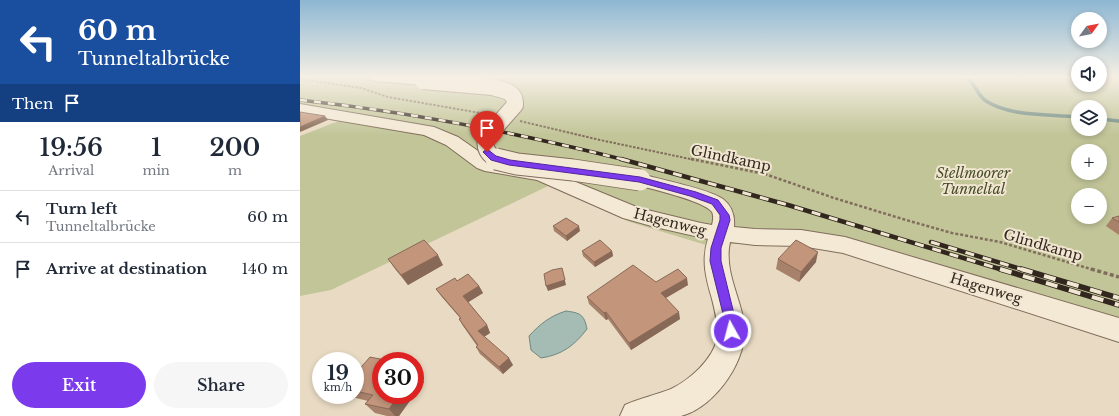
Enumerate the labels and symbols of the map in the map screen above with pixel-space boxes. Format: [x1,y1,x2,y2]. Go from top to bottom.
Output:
north arrow [1071,12,1107,48]
pin [470,111,504,152]
street label: Glindkamp [689,141,773,175]
park label: Stellmoorer Tunneltal [936,164,1011,198]
street label: Hagenweg [632,204,709,240]
street label: Glindkamp [1001,225,1085,265]
street label: Hagenweg [948,269,1025,308]
position arrow [710,310,752,352]
speed limit sign: 30 [372,352,424,404]

